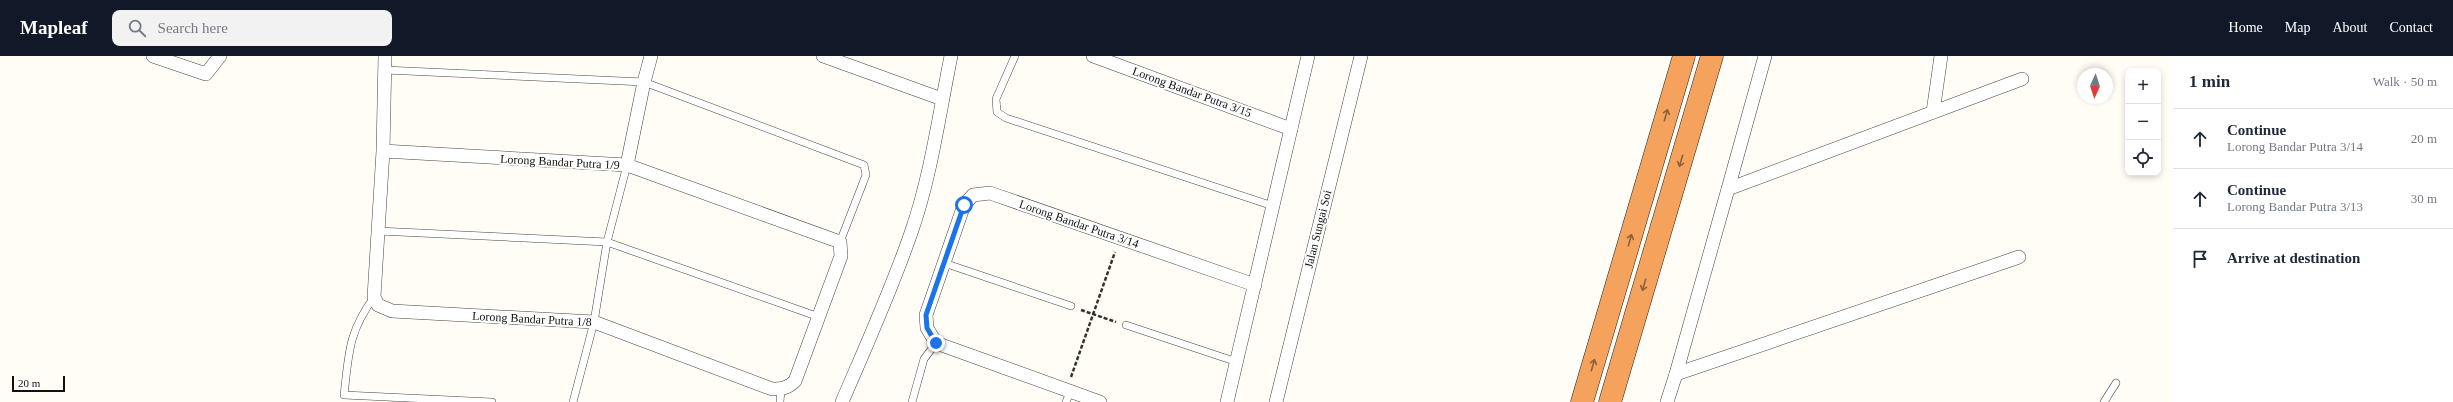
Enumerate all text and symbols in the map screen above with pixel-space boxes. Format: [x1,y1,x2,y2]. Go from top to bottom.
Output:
search box [112,10,392,46]
text: Mapleaf [20,17,88,38]
icon: search [126,17,148,39]
text: Search here [158,20,228,36]
text: Home [2229,20,2263,35]
text: Map [2285,20,2310,35]
text: About [2332,20,2367,35]
text: Contact [2389,20,2433,35]
street label: Lorong Bandar Putra 3/15 [1131,64,1253,120]
north arrow [2077,68,2113,104]
map controls [2125,68,2161,176]
button: + [2125,68,2161,104]
text: 1 min [2189,72,2230,91]
text: Walk · 50 m [2373,74,2437,89]
button: − [2125,104,2161,140]
one-way arrow [1663,109,1671,122]
text: Continue [2227,122,2286,138]
icon: ahead [2189,128,2211,150]
text: 20 m [2411,131,2437,146]
text: Lorong Bandar Putra 3/14 [2227,139,2363,154]
button: locate [2125,140,2161,176]
street label: Lorong Bandar Putra 1/9 [500,152,620,172]
one-way arrow [1677,154,1684,167]
text: Continue [2227,182,2286,198]
street label: Jalan Sungai Soi [1302,188,1335,270]
icon: ahead [2189,188,2211,210]
text: 30 m [2411,191,2437,206]
route start [955,196,973,214]
street label: Lorong Bandar Putra 3/14 [1017,197,1141,251]
text: Lorong Bandar Putra 3/13 [2227,199,2363,214]
one-way arrow [1627,234,1634,247]
icon: arrive [2189,248,2211,270]
text: Arrive at destination [2227,250,2360,266]
one-way arrow [1640,279,1647,292]
street label: Lorong Bandar Putra 1/8 [472,309,592,329]
route end [927,334,945,352]
one-way arrow [1590,358,1597,371]
scale bar [12,374,65,393]
text: 20 m [18,377,40,389]

